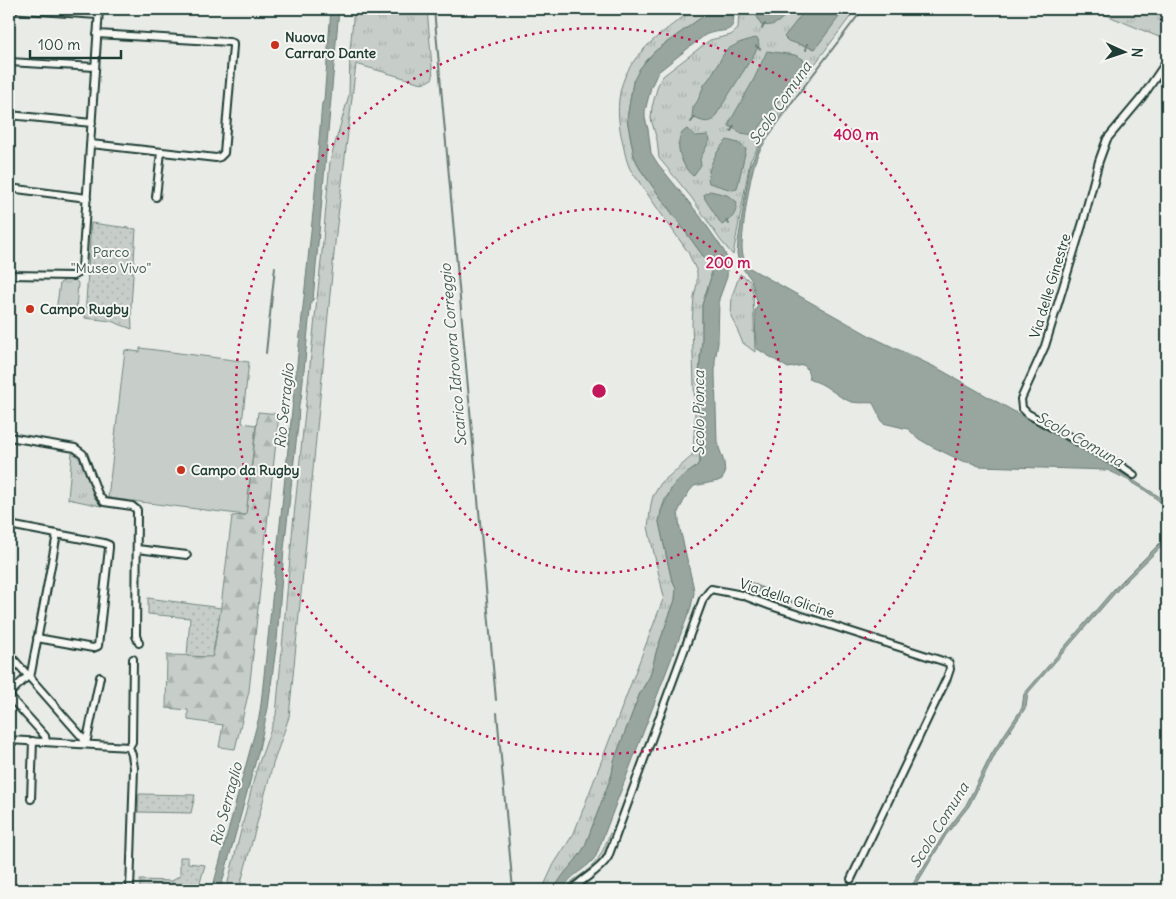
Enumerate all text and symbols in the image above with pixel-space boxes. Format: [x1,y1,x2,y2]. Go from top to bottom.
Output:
scale bar [30,28,121,60]
place label: Nuova Carraro Dante [285,28,377,62]
north arrow [1098,28,1148,78]
text: 100 m [38,35,80,54]
marker: Nuova Carraro Dante [269,39,281,51]
text: N [1128,47,1146,58]
water label: Scolo Comuna [744,57,816,148]
text: 400 m [833,125,879,144]
street label: Via delle Ginestre [1025,231,1075,341]
park label: Parco "Museo Vivo" [71,243,151,277]
text: 200 m [706,253,750,272]
water label: Scarico Idrovora Correggio [435,261,470,447]
place label: Campo Rugby [40,300,129,318]
marker: Campo Rugby [24,303,36,315]
water label: Rio Serraglio [270,361,298,449]
water label: Scolo Pionca [689,369,708,456]
centre of rings [590,382,608,400]
water label: Scolo Comuna [1033,407,1128,471]
place label: Campo da Rugby [191,461,300,479]
marker: Campo da Rugby [175,464,187,476]
street label: Via della Glicine [737,574,837,622]
water label: Rio Serraglio [206,759,247,848]
water label: Scolo Comuna [905,778,973,871]

